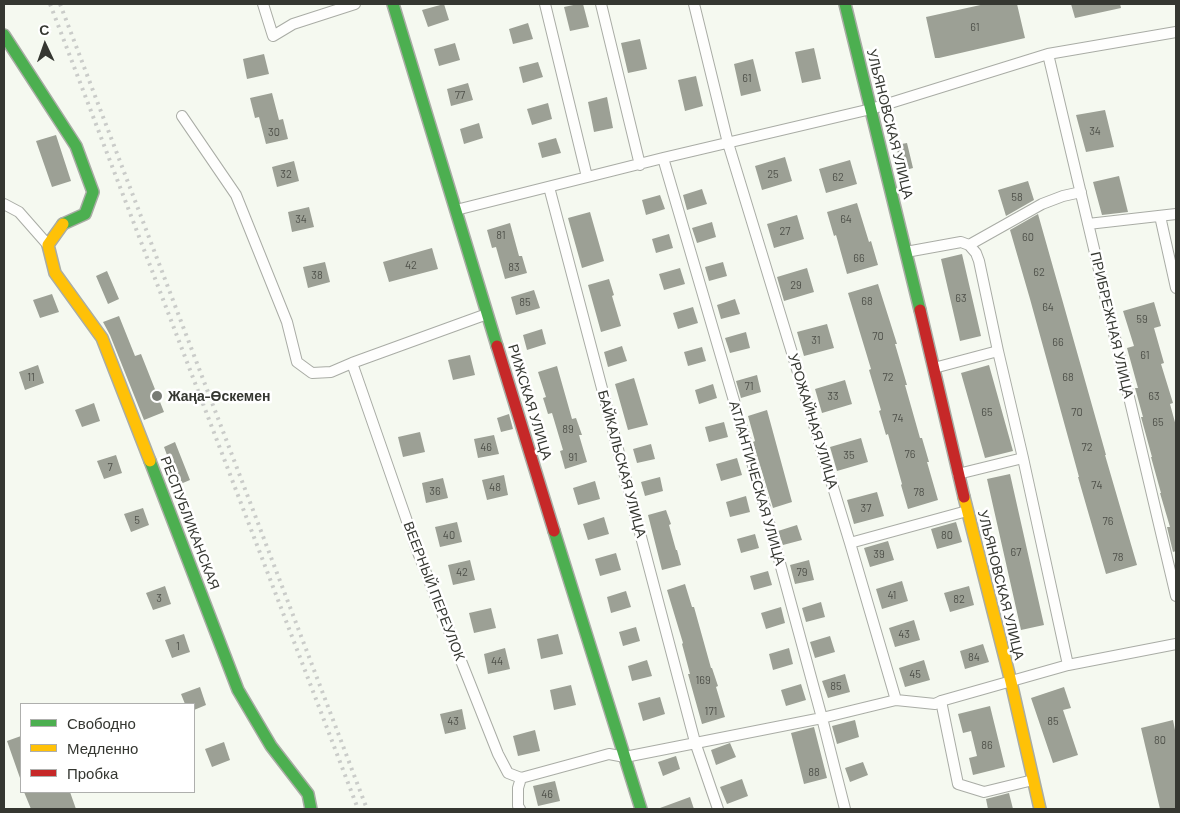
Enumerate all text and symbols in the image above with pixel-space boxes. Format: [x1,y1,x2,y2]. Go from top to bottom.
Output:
north arrow [20,20,70,70]
house number: 61 [970,20,980,34]
text: С [39,21,50,38]
street label: УЛЬЯНОВСКАЯ УЛИЦА [863,47,917,201]
house number: 61 [742,71,752,85]
house number: 77 [455,88,465,102]
house number: 34 [1089,124,1101,138]
house number: 30 [268,125,280,139]
house number: 32 [280,167,292,181]
house number: 25 [767,167,779,181]
house number: 62 [832,170,844,184]
house number: 58 [1011,190,1023,204]
house number: 34 [295,212,307,226]
house number: 64 [840,212,852,226]
house number: 27 [779,224,791,238]
house number: 81 [496,228,506,242]
house number: 60 [1022,230,1034,244]
street label: ПРИБРЕЖНАЯ УЛИЦА [1087,250,1137,400]
house number: 66 [853,251,865,265]
house number: 42 [405,258,417,272]
house number: 83 [508,260,520,274]
house number: 62 [1033,265,1045,279]
house number: 38 [311,268,323,282]
house number: 29 [790,278,802,292]
house number: 63 [955,291,967,305]
house number: 68 [861,294,873,308]
house number: 85 [519,295,531,309]
house number: 64 [1042,300,1054,314]
house number: 59 [1136,312,1148,326]
house number: 70 [872,329,884,343]
house number: 31 [811,333,821,347]
house number: 66 [1052,335,1064,349]
street label: РИЖСКАЯ УЛИЦА [504,342,556,462]
house number: 61 [1140,348,1150,362]
street label: УРОЖАЙНАЯ УЛИЦА [784,351,842,491]
house number: 11 [27,370,35,384]
house number: 72 [882,370,894,384]
house number: 68 [1062,370,1074,384]
house number: 71 [744,379,754,393]
place label: Жаңа-Өскемен [168,388,270,404]
street label: БАЙКАЛЬСКАЯ УЛИЦА [594,388,650,540]
marker: Жаңа-Өскемен [150,389,164,403]
house number: 33 [827,389,839,403]
house number: 63 [1148,389,1160,403]
street label: АТЛАНТИЧЕСКАЯ УЛИЦА [725,399,789,567]
house number: 65 [981,405,993,419]
house number: 70 [1071,405,1083,419]
house number: 74 [892,411,904,425]
house number: 65 [1152,415,1164,429]
house number: 89 [562,422,574,436]
house number: 46 [480,440,492,454]
house number: 72 [1081,440,1093,454]
house number: 76 [905,447,915,461]
house number: 35 [843,448,855,462]
house number: 91 [568,450,578,464]
street label: РЕСПУБЛИКАНСКАЯ [157,454,223,592]
house number: 7 [107,460,113,474]
house number: 74 [1091,478,1103,492]
house number: 48 [489,480,501,494]
house number: 36 [429,484,441,498]
house number: 78 [914,485,924,499]
house number: 37 [861,501,871,515]
street label: УЛЬЯНОВСКАЯ УЛИЦА [974,508,1028,662]
house number: 5 [134,513,140,527]
house number: 76 [1103,514,1113,528]
street label: ВЕЕРНЫЙ ПЕРЕУЛОК [400,519,468,663]
house number: 40 [443,528,455,542]
house number: 80 [941,528,953,542]
house number: 67 [1011,545,1021,559]
house number: 39 [873,547,885,561]
house number: 78 [1113,550,1123,564]
house number: 42 [456,565,468,579]
house number: 79 [797,565,807,579]
house number: 41 [888,588,896,602]
house number: 3 [156,591,162,605]
house number: 82 [953,592,965,606]
house number: 43 [898,627,910,641]
house number: 1 [176,639,180,653]
house number: 84 [968,650,980,664]
house number: 44 [491,654,503,668]
house number: 45 [909,667,921,681]
house number: 169 [695,673,711,687]
house number: 85 [830,679,842,693]
legend [20,703,195,793]
house number: 171 [705,704,717,718]
text: Свободно [67,714,136,732]
house number: 43 [447,714,459,728]
house number: 85 [1047,714,1059,728]
house number: 80 [1154,733,1166,747]
house number: 86 [981,738,993,752]
text: Медленно [67,739,138,757]
text: Пробка [67,764,118,782]
house number: 88 [808,765,820,779]
house number: 46 [541,787,553,801]

